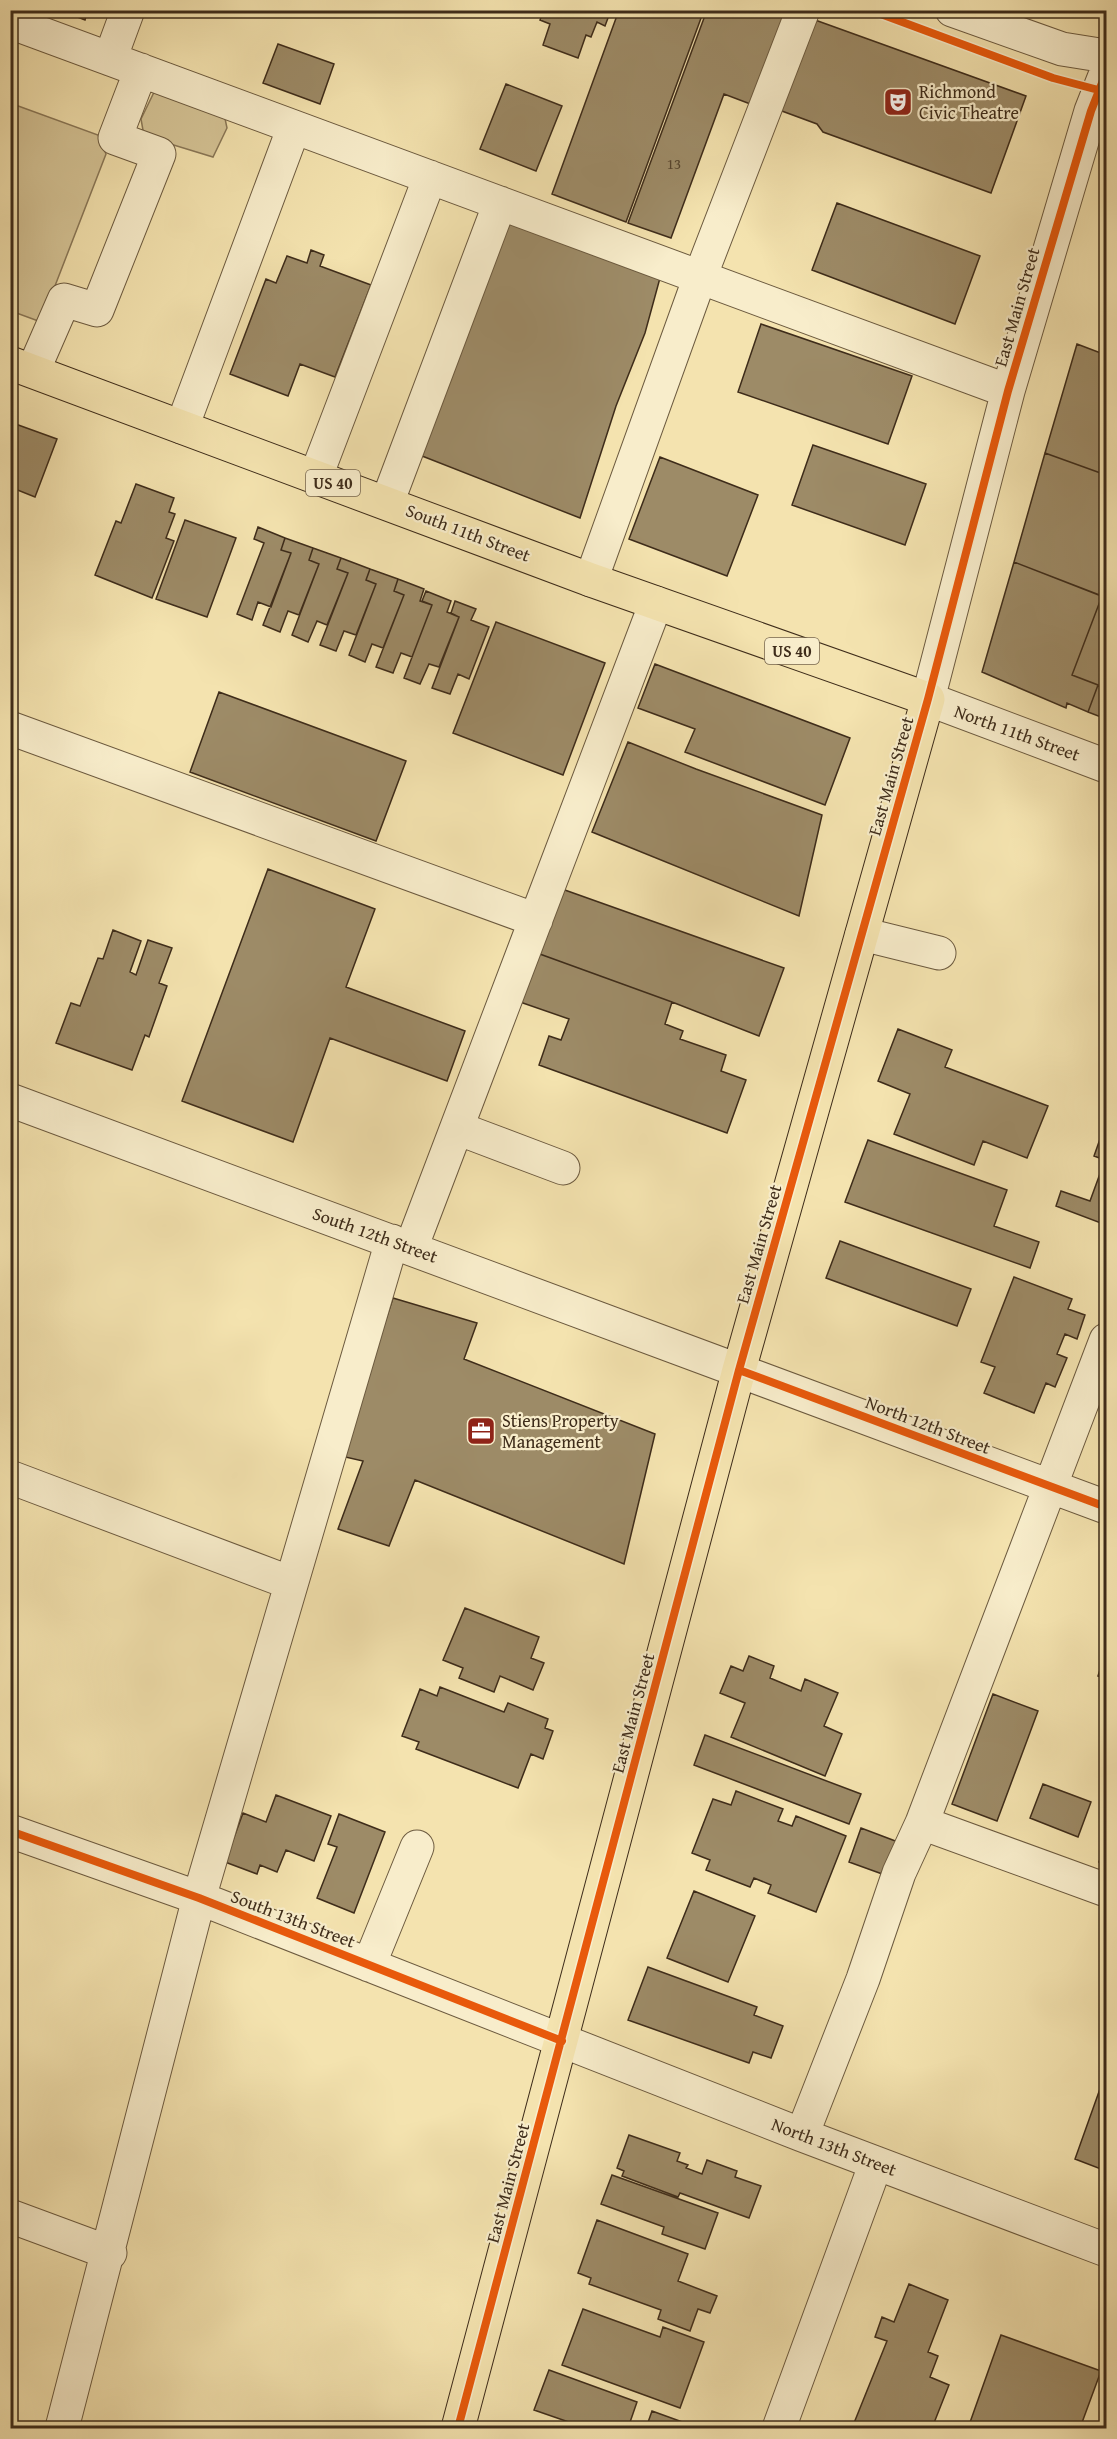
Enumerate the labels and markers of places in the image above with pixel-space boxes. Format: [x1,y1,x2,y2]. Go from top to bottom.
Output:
place label: Richmond Civic Theatre [919,78,1019,126]
theatre icon: Richmond Civic Theatre [882,86,914,118]
place label: Stiens Property Management [502,1407,619,1455]
office icon: Stiens Property Management [465,1415,497,1447]

